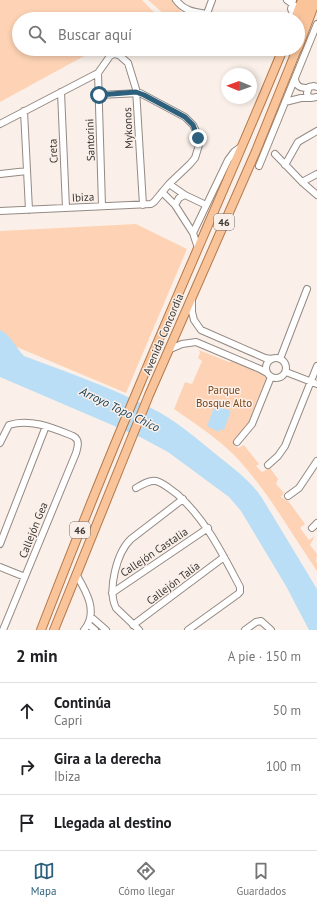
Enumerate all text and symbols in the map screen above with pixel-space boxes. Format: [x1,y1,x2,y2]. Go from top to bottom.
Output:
search box [12,12,305,56]
icon: search [26,23,48,45]
text: Buscar aquí [58,25,132,44]
north arrow [221,68,257,104]
route start [90,86,108,104]
street label: Mykonos [120,107,136,149]
street label: Santorini [82,118,98,161]
route end [189,129,207,147]
street label: Creta [45,138,61,164]
street label: Ibiza [71,189,95,205]
road number: 46 [214,214,234,230]
street label: Avenida Concordia [140,291,186,377]
water label: Arroyo Topo Chico [77,383,162,435]
park label: Parque Bosque Alto [196,383,252,410]
street label: Callejón Gea [15,500,51,560]
road number: 46 [70,522,90,538]
street label: Callejón Castalia [118,524,190,580]
street label: Callejón Talía [144,558,202,608]
text: 2 min [16,645,57,667]
text: A pie · 150 m [228,648,301,665]
text: Continúa [54,693,111,712]
icon: ahead [16,700,38,722]
text: 50 m [273,702,301,719]
text: Capri [54,712,83,729]
text: Gira a la derecha [54,749,161,768]
icon: right [16,756,38,778]
text: 100 m [266,758,301,775]
text: Ibiza [54,768,81,785]
icon: arrive [16,812,38,834]
text: Llegada al destino [54,813,172,832]
tab: Mapa [31,860,56,898]
tab: Cómo llegar [118,860,175,898]
tab: Guardados [236,860,286,898]

